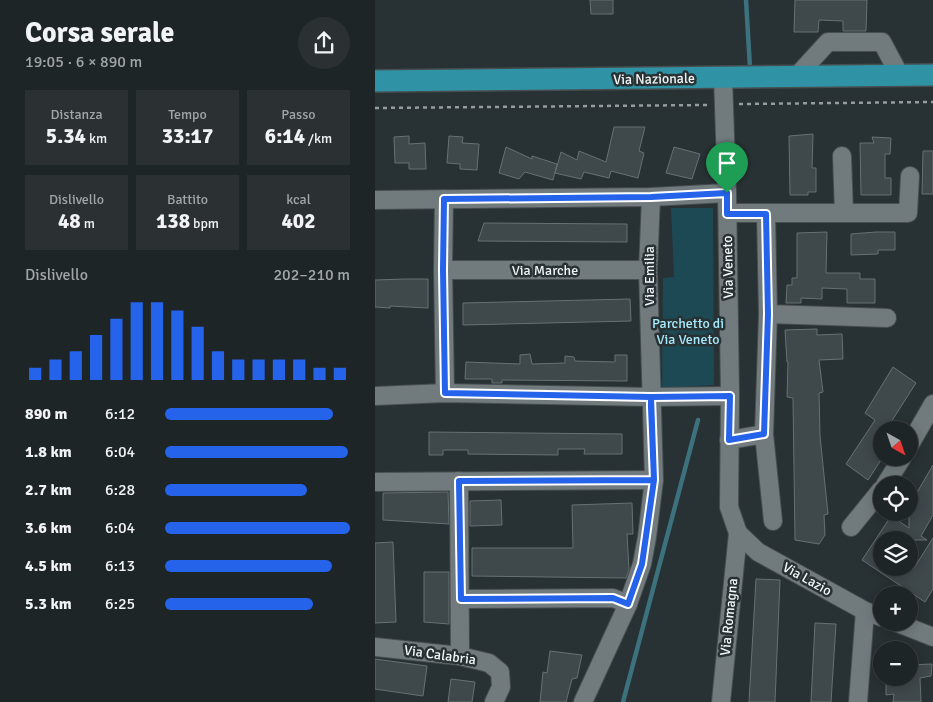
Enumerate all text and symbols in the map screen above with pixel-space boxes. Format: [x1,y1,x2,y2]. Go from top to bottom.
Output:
text: Corsa serale [25,16,174,50]
button: share [298,17,350,69]
text: 19:05 · 6 × 890 m [25,52,142,72]
street label: Via Nazionale [613,70,695,88]
text: Distanza [51,106,102,123]
text: Tempo [168,106,207,123]
text: Passo [281,106,316,123]
text: 5.34 [46,123,86,149]
text: 33:17 [162,123,213,149]
text: 6:14 [265,123,305,149]
text: km [86,130,107,147]
text: /km [305,130,332,147]
pin [706,142,748,193]
icon: arrive [713,149,741,177]
text: Dislivello [49,191,104,208]
text: Battito [167,191,208,208]
text: kcal [286,191,311,208]
text: 48 [58,208,81,234]
text: 138 [156,208,190,234]
text: 402 [281,208,316,234]
text: m [81,215,95,232]
text: bpm [190,215,219,232]
street label: Via Veneto [719,235,737,299]
street label: Via Emilia [641,246,658,306]
street label: Via Marche [512,262,578,279]
text: Dislivello [25,265,88,285]
text: 202–210 m [273,265,350,285]
park label: Parchetto di Via Veneto [652,315,724,348]
text: 890 m [25,404,67,424]
text: 6:12 [105,404,135,424]
north arrow [873,421,917,466]
map controls [873,421,918,686]
text: 1.8 km [25,442,72,462]
text: 6:04 [105,442,135,462]
button: locate [873,476,918,521]
text: 2.7 km [25,480,72,500]
text: 6:28 [105,480,135,500]
text: 3.6 km [25,518,72,538]
text: 6:04 [105,518,135,538]
button: layers [873,531,918,576]
text: 4.5 km [25,556,72,576]
text: 6:13 [105,556,135,576]
street label: Via Lazio [779,559,835,599]
street label: Via Romagna [716,577,742,657]
button: + [873,586,918,631]
text: 5.3 km [25,594,72,614]
text: 6:25 [105,594,135,614]
button: − [873,641,918,686]
street label: Via Calabria [403,642,477,668]

